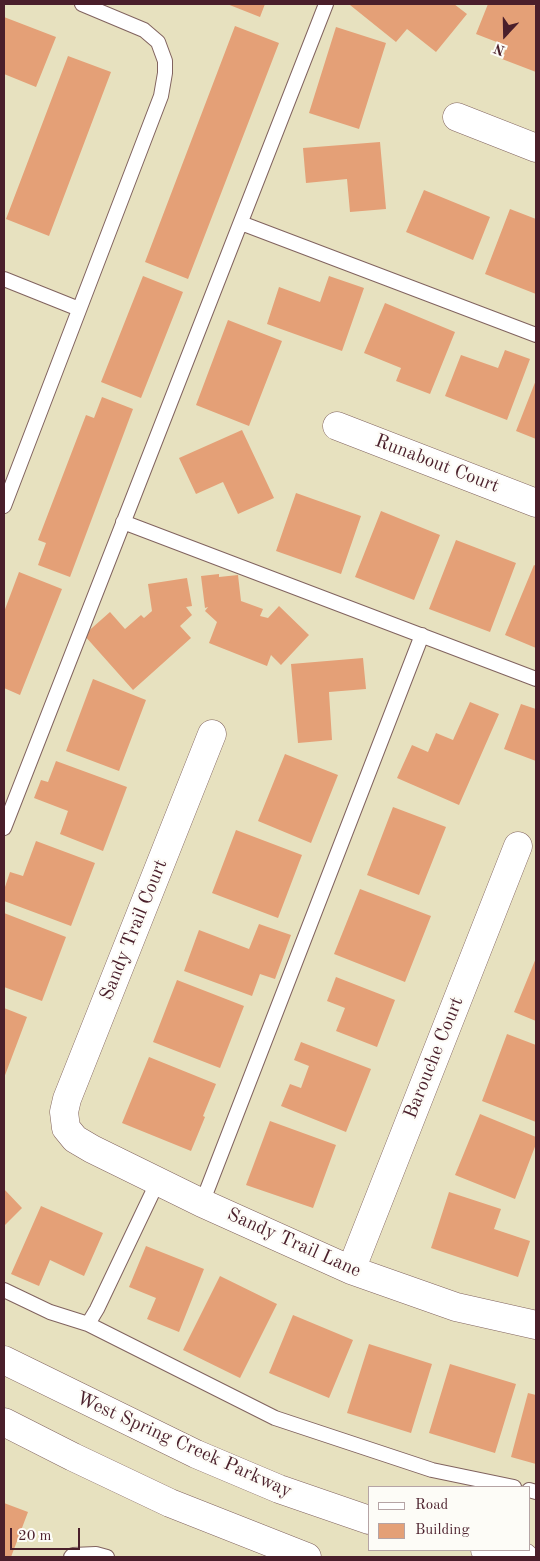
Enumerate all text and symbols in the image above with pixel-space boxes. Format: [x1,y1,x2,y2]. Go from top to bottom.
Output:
north arrow [480,10,530,60]
text: N [492,41,507,57]
street label: Runabout Court [372,430,502,498]
street label: Sandy Trail Court [95,856,173,1004]
street label: Barouche Court [399,994,469,1122]
street label: Sandy Trail Lane [224,1203,364,1283]
street label: West Spring Creek Parkway [73,1387,295,1503]
legend [368,1486,530,1551]
text: Road [415,1498,448,1513]
scale bar [12,1518,82,1550]
text: Building [415,1523,470,1538]
text: 20 m [18,1529,52,1544]

